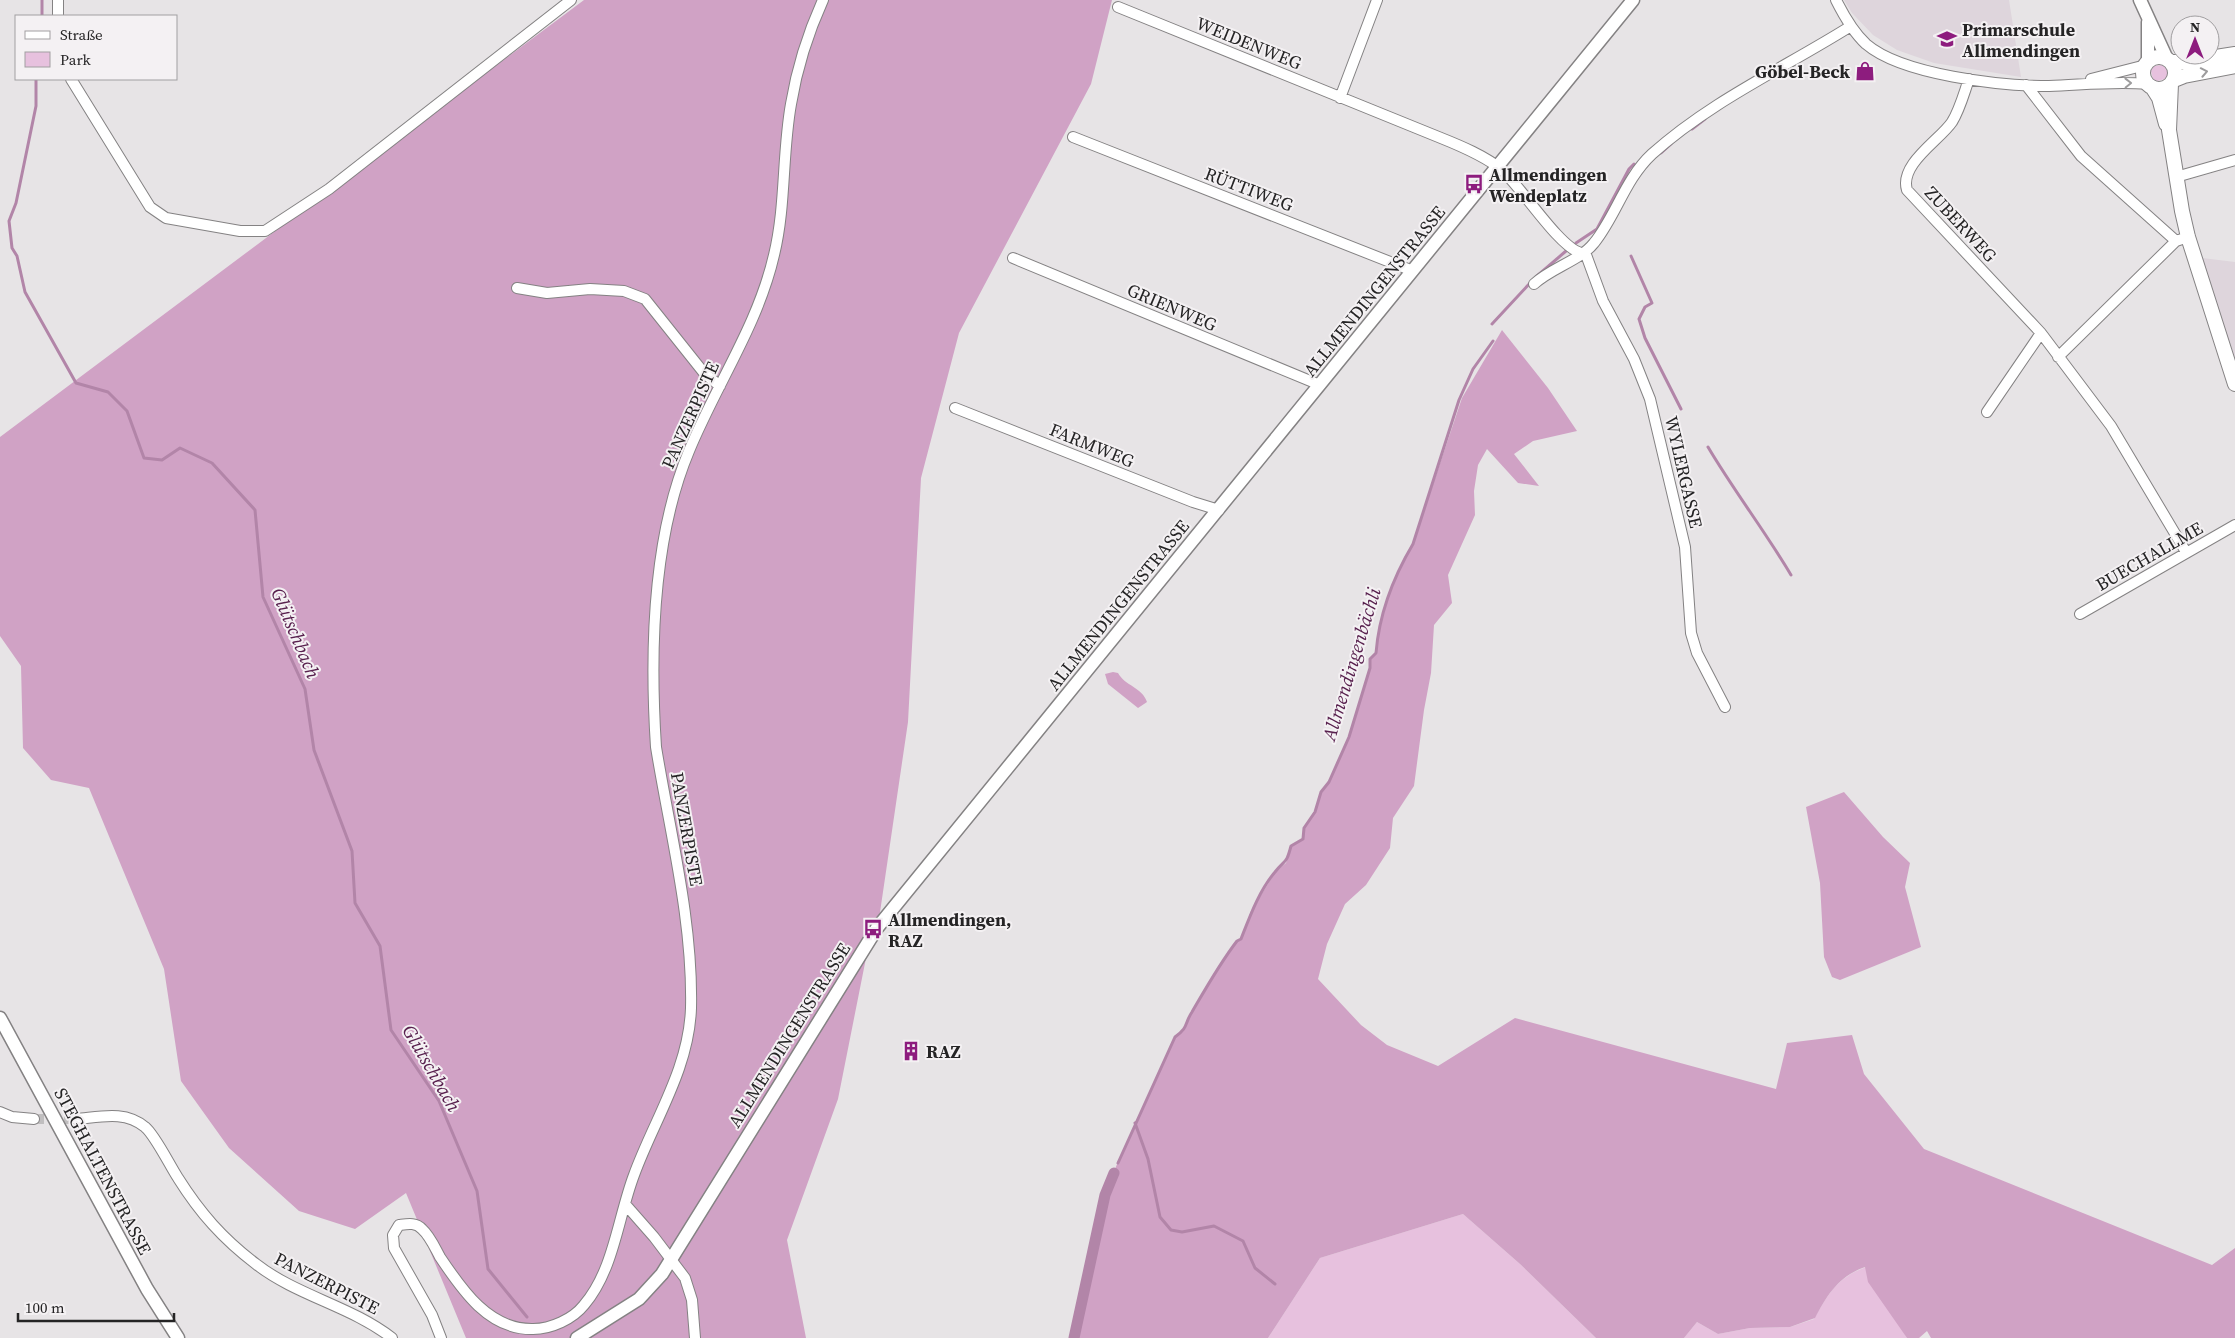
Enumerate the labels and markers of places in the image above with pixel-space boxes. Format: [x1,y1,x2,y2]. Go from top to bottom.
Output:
place label: Primarschule Allmendingen [1962,17,2080,63]
school or university icon: Primarschule Allmendingen [1936,28,1958,50]
place label: Göbel-Beck [1755,59,1850,84]
shop icon: Göbel-Beck [1854,60,1876,82]
place label: Allmendingen Wendeplatz [1489,162,1607,208]
bus stop icon: Allmendingen Wendeplatz [1463,173,1485,195]
place label: Allmendingen, RAZ [888,907,1011,953]
bus stop icon: Allmendingen, RAZ [862,918,884,940]
place label: RAZ [926,1039,961,1064]
building icon: RAZ [900,1040,922,1062]

